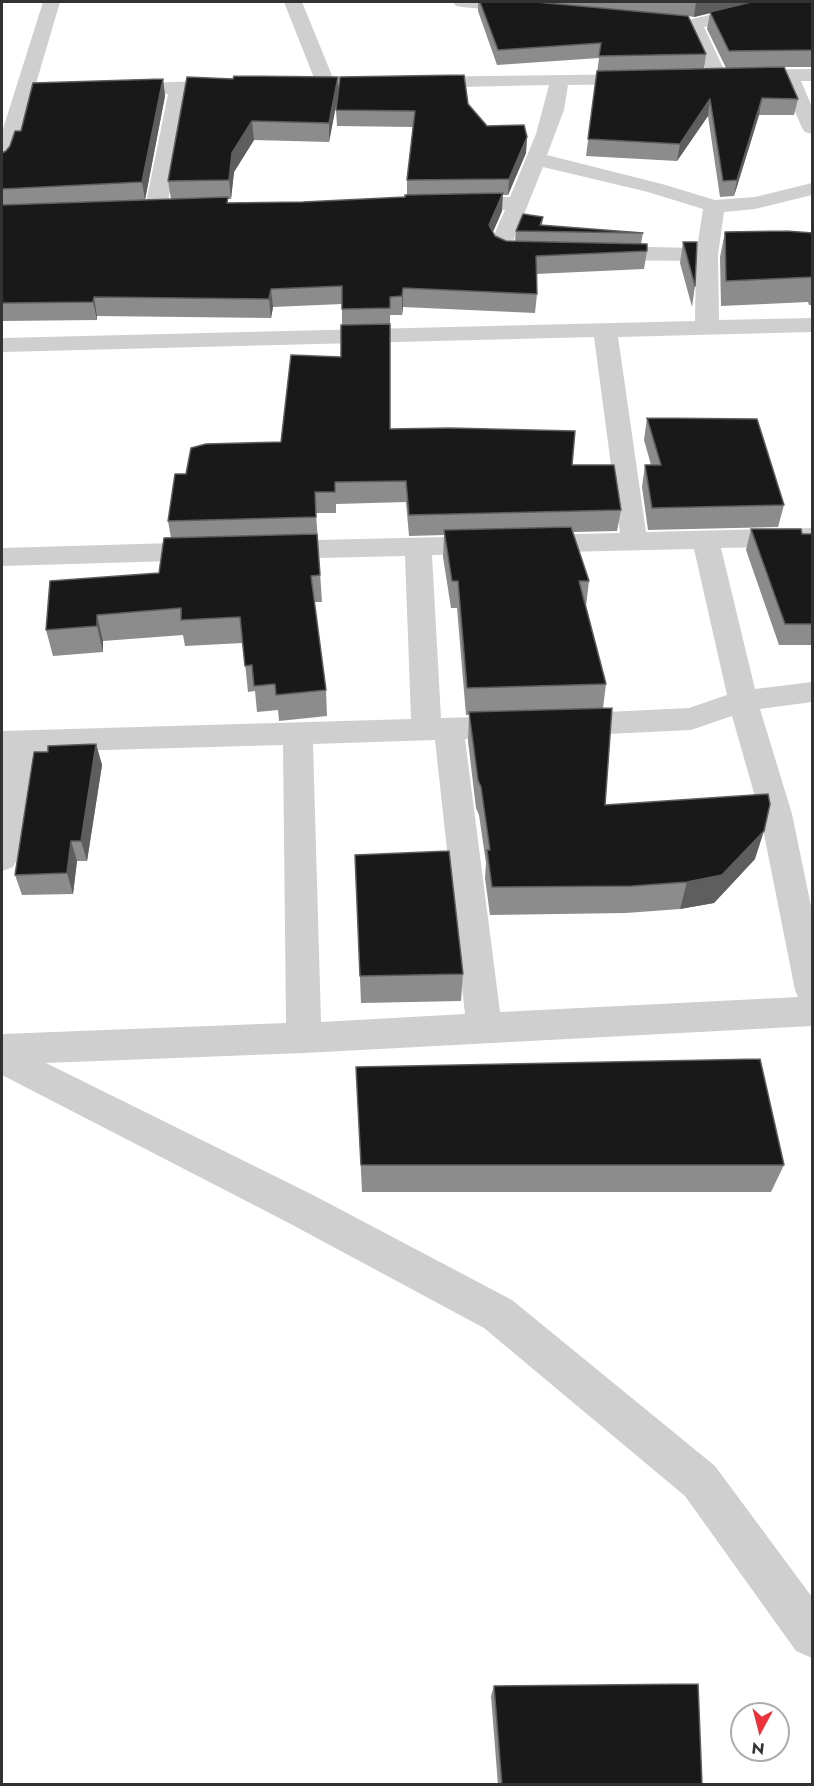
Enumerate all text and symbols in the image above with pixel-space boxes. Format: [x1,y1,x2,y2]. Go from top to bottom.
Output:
north arrow [730,1702,790,1762]
text: N [750,1736,766,1761]

